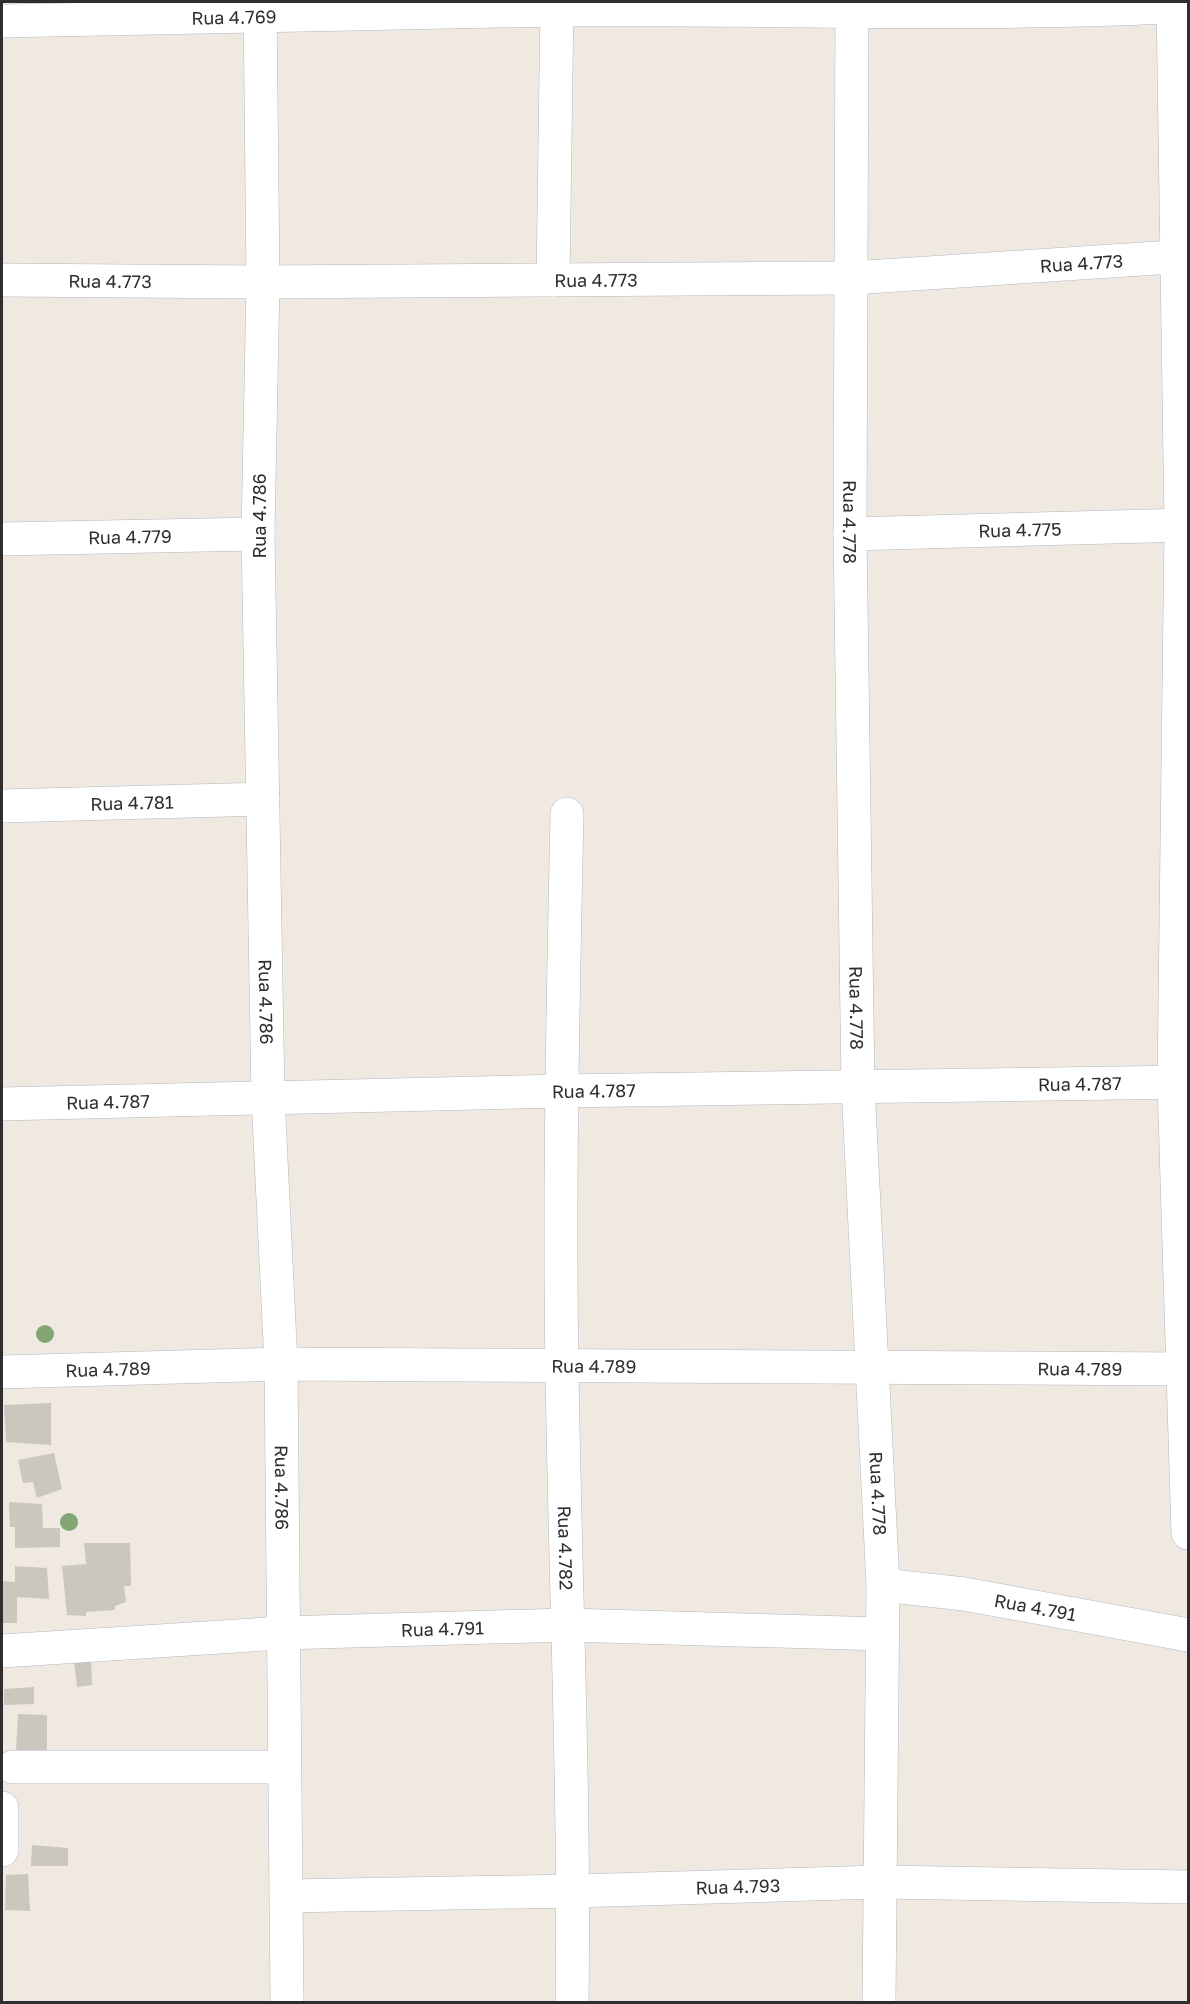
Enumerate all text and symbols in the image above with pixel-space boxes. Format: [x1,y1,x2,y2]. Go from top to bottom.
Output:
street label: Rua 4.769 [191,5,277,29]
street label: Rua 4.773 [1039,249,1124,277]
street label: Rua 4.773 [554,268,638,291]
street label: Rua 4.773 [68,270,152,292]
street label: Rua 4.786 [248,473,270,559]
street label: Rua 4.778 [839,480,861,564]
street label: Rua 4.775 [978,517,1062,542]
street label: Rua 4.779 [88,525,172,548]
street label: Rua 4.781 [90,790,174,815]
street label: Rua 4.786 [255,959,278,1045]
street label: Rua 4.778 [845,966,868,1050]
street label: Rua 4.787 [1038,1072,1122,1095]
street label: Rua 4.787 [552,1079,636,1102]
street label: Rua 4.787 [66,1090,150,1114]
street label: Rua 4.789 [551,1354,637,1377]
street label: Rua 4.789 [65,1357,151,1381]
street label: Rua 4.789 [1037,1357,1123,1380]
street label: Rua 4.786 [271,1445,294,1530]
street label: Rua 4.778 [865,1451,891,1536]
street label: Rua 4.782 [554,1505,578,1591]
street label: Rua 4.791 [993,1589,1078,1625]
street label: Rua 4.791 [401,1616,484,1641]
street label: Rua 4.793 [695,1874,781,1898]

